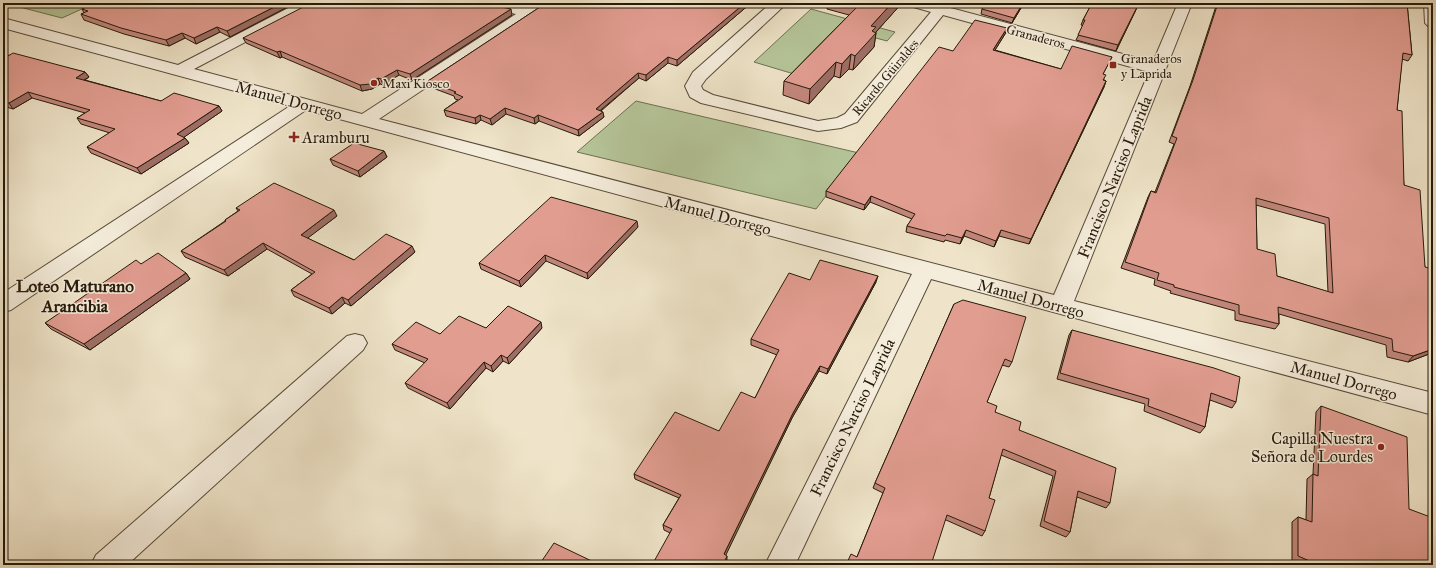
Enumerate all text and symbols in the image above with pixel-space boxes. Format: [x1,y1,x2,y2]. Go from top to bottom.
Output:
street label: Granaderos [1004,21,1067,53]
street label: Ricardo Güiraldes [849,36,923,119]
place label: Granaderos y Laprida [1121,51,1182,82]
marker: Granaderos y Laprida [1108,60,1118,70]
place label: Maxi Kiosco [382,76,450,92]
street label: Manuel Dorrego [233,77,344,125]
marker: Maxi Kiosco [369,78,379,88]
street label: Francisco Narciso Laprida [1073,93,1156,261]
place label: Aramburu [301,128,370,147]
marker: Aramburu [289,132,299,142]
street label: Manuel Dorrego [662,192,773,240]
street label: Manuel Dorrego [975,275,1086,323]
district label: Loteo Maturano Arancibia [16,276,134,317]
street label: Francisco Narciso Laprida [806,335,899,499]
street label: Manuel Dorrego [1288,357,1399,405]
place label: Capilla Nuestra Señora de Lourdes [1251,429,1373,466]
marker: Capilla Nuestra Señora de Lourdes [1376,442,1386,452]

